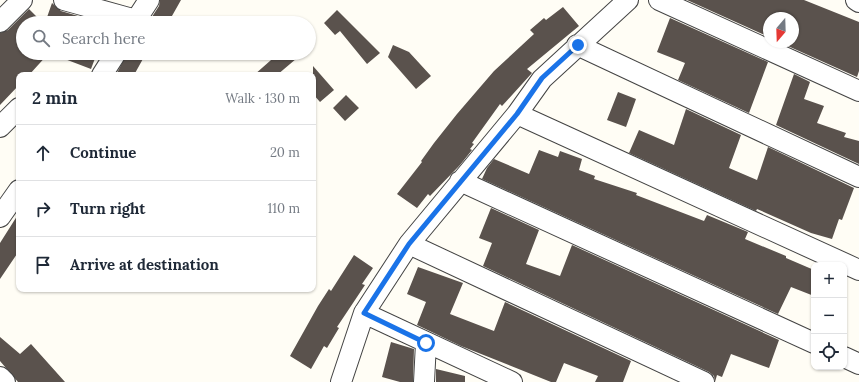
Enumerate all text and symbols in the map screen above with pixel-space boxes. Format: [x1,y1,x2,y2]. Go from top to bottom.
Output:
north arrow [763,12,799,48]
search box [16,16,316,60]
icon: search [30,27,52,49]
text: Search here [62,29,145,48]
route end [569,36,587,54]
text: 2 min [32,87,78,109]
text: Walk · 130 m [225,90,300,107]
icon: ahead [32,142,54,164]
text: Continue [70,143,136,162]
text: 20 m [270,144,300,161]
icon: right [32,198,54,220]
text: Turn right [70,199,146,218]
text: 110 m [267,200,300,217]
icon: arrive [32,254,54,276]
text: Arrive at destination [70,255,219,274]
map controls [811,262,847,370]
button: + [811,262,847,298]
button: − [811,298,847,334]
route start [417,334,435,352]
button: locate [811,334,847,370]

